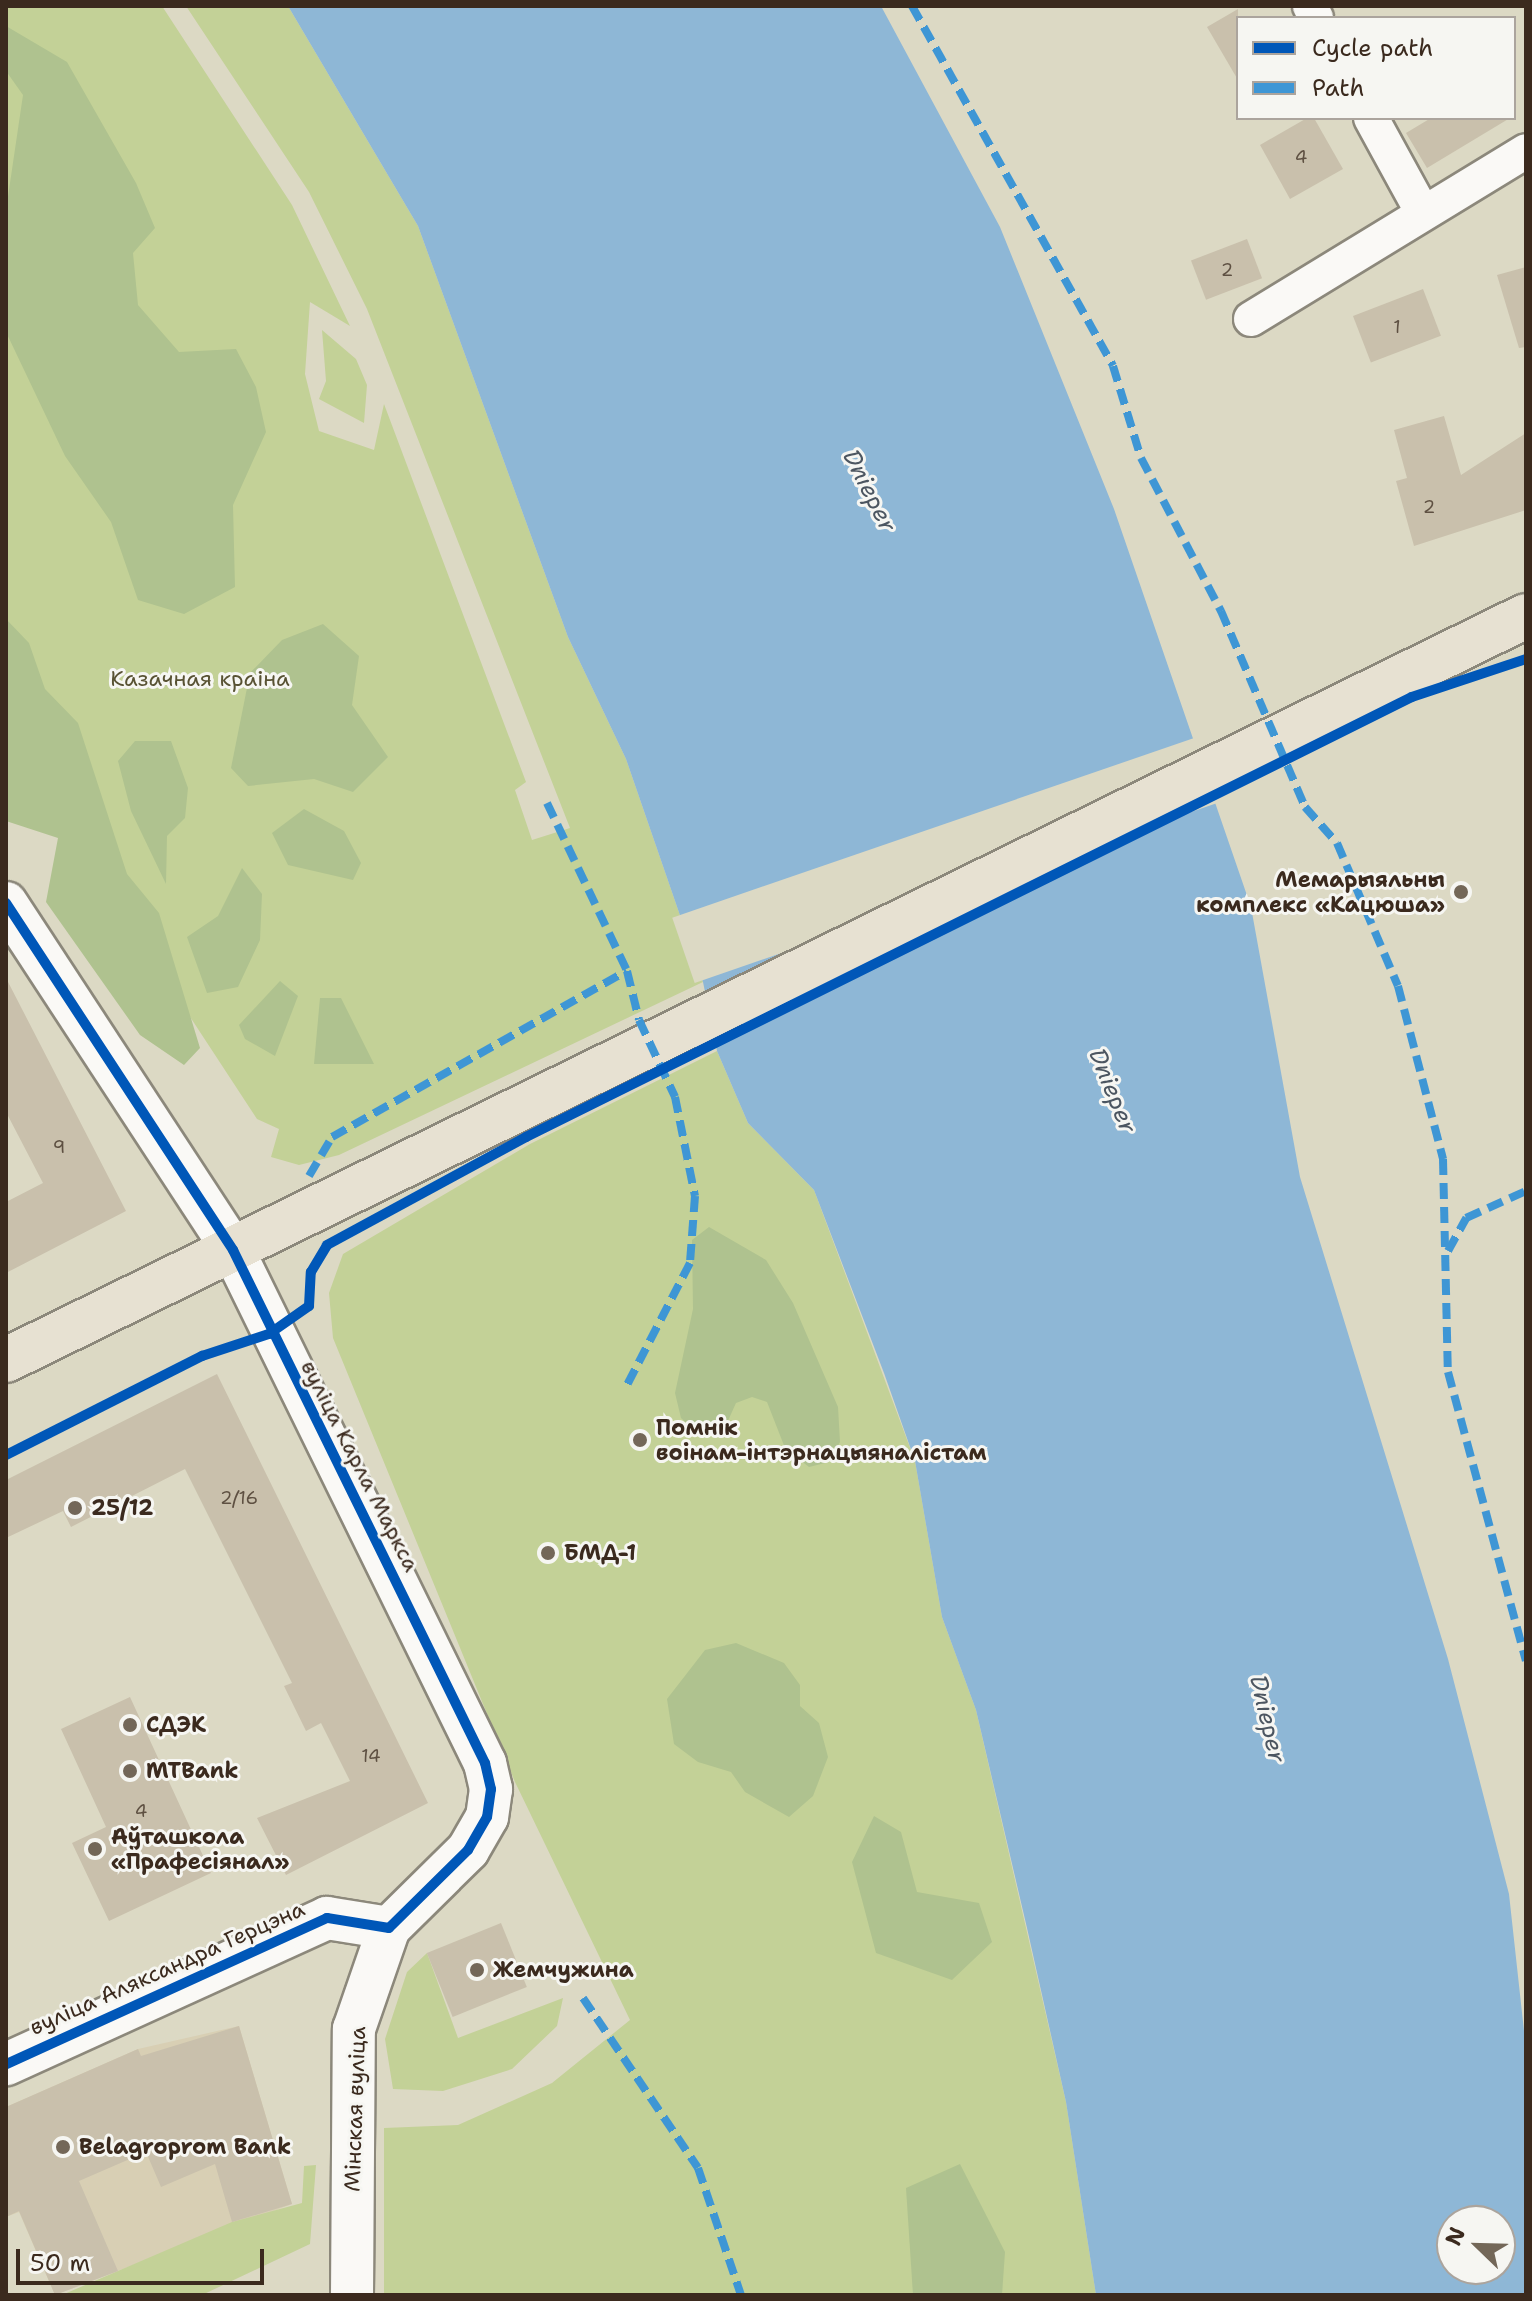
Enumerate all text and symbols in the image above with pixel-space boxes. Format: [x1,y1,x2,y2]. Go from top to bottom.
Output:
legend [1236,16,1516,120]
text: Cycle path [1312,32,1433,64]
text: Path [1312,72,1364,104]
house number: 4 [1295,146,1307,168]
house number: 2 [1221,259,1233,281]
house number: 1 [1393,316,1401,338]
water label: Dnieper [836,445,902,537]
house number: 2 [1423,496,1435,518]
park label: Казачная краіна [110,666,290,692]
place label: Мемарыяльны комплекс «Кацюша» [1196,866,1445,918]
marker: Мемарыяльны комплекс «Кацюша» [1452,883,1470,901]
water label: Dnieper [1082,1044,1142,1138]
house number: 9 [53,1136,65,1158]
street label: вуліца Карла Маркса [295,1356,425,1576]
place label: Помнік воінам-інтэрнацыяналістам [656,1414,987,1466]
marker: Помнік воінам-інтэрнацыяналістам [631,1431,649,1449]
house number: 2/16 [220,1487,258,1509]
place label: 25/12 [91,1495,153,1521]
marker: 25/12 [66,1499,84,1517]
place label: БМД-1 [564,1540,636,1566]
marker: БМД-1 [539,1544,557,1562]
water label: Dnieper [1243,1672,1291,1766]
place label: СДЭК [146,1712,206,1738]
marker: СДЭК [121,1716,139,1734]
house number: 14 [361,1745,381,1767]
place label: MTBank [146,1758,239,1784]
marker: MTBank [121,1762,139,1780]
house number: 4 [135,1800,147,1822]
place label: Аўташкола «Прафесіянал» [111,1823,289,1874]
marker: Аўташкола «Прафесіянал» [86,1840,104,1858]
street label: вуліца Аляксандра Герцэна [25,1895,309,2041]
place label: Жемчужина [493,1957,634,1983]
marker: Жемчужина [468,1961,486,1979]
street label: Мінская вуліца [339,2026,371,2192]
place label: Belagroprom Bank [79,2134,291,2160]
marker: Belagroprom Bank [54,2138,72,2156]
north arrow [1436,2205,1516,2285]
text: N [1439,2223,1472,2250]
scale bar [20,2233,268,2283]
text: 50 m [30,2247,90,2279]

